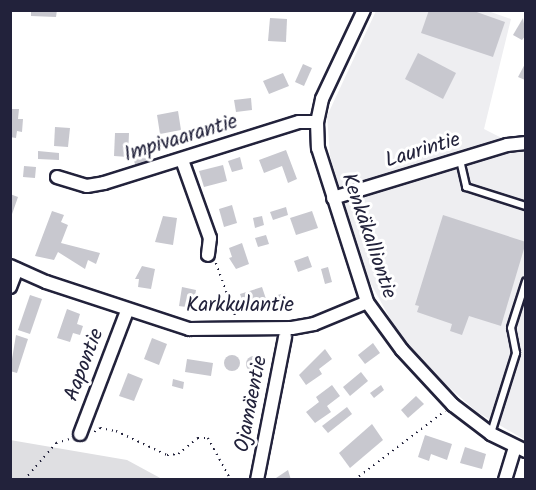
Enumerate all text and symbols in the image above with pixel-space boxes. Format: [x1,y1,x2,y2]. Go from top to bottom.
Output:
street label: Impivaarantie [121,110,241,168]
street label: Laurintie [382,128,464,174]
street label: Kenkäkalliontie [335,170,401,302]
street label: Karkkulantie [186,293,294,319]
street label: Aapontie [60,325,110,405]
street label: Ojamäentie [230,354,274,454]

